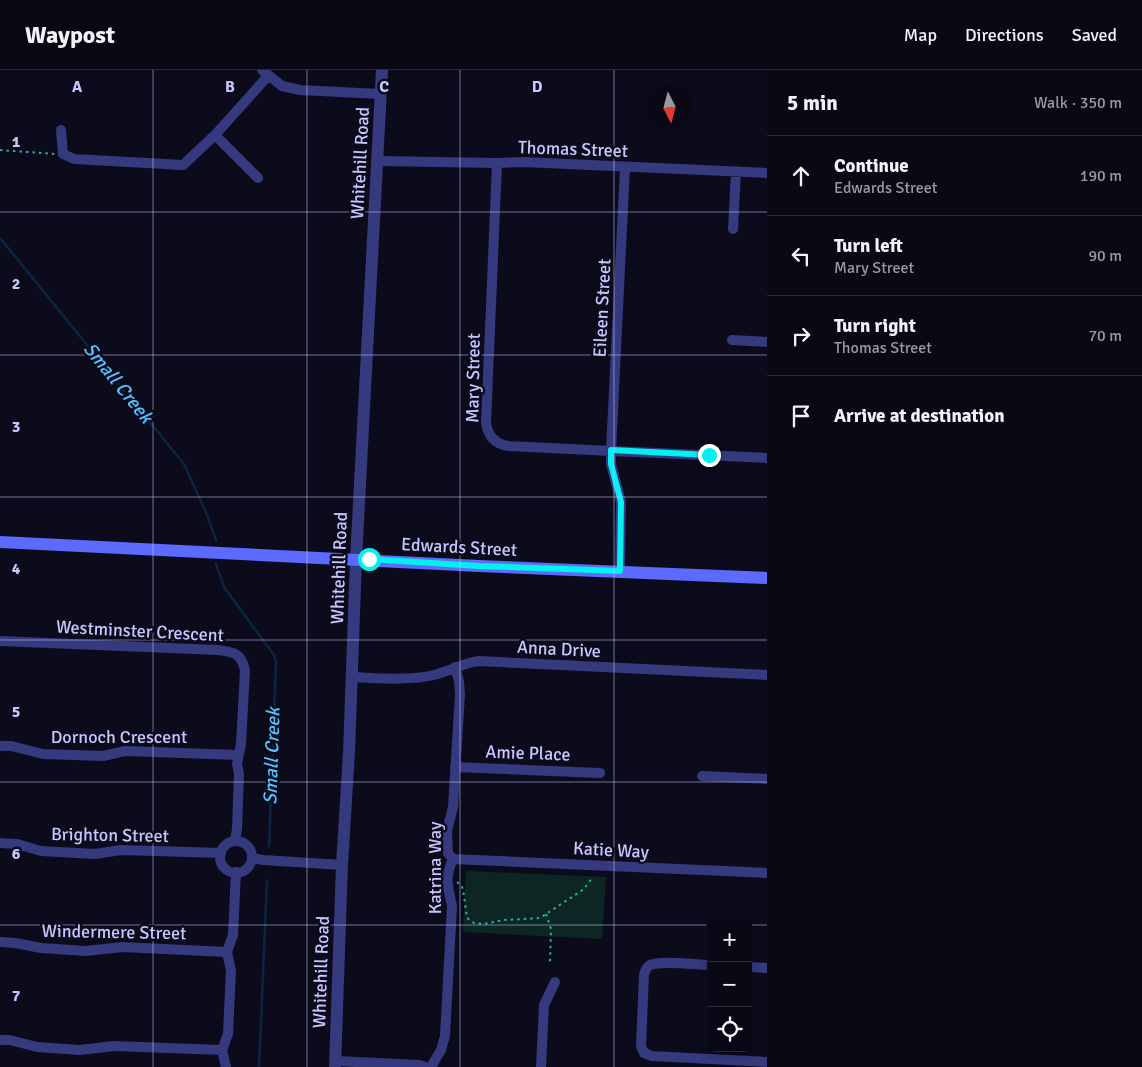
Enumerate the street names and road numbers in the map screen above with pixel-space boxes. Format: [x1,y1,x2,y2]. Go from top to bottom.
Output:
street label: Whitehill Road [346,106,374,220]
street label: Thomas Street [518,136,628,162]
street label: Eileen Street [588,258,616,358]
street label: Mary Street [461,333,485,423]
street label: Whitehill Road [326,511,352,625]
street label: Edwards Street [400,533,518,561]
street label: Westminster Crescent [56,616,224,646]
street label: Anna Drive [516,636,602,662]
street label: Dornoch Crescent [51,726,187,748]
street label: Amie Place [485,741,571,765]
street label: Katrina Way [424,821,446,914]
street label: Brighton Street [51,823,169,847]
street label: Katie Way [573,837,650,863]
street label: Whitehill Road [308,915,334,1029]
street label: Windermere Street [41,920,187,944]

